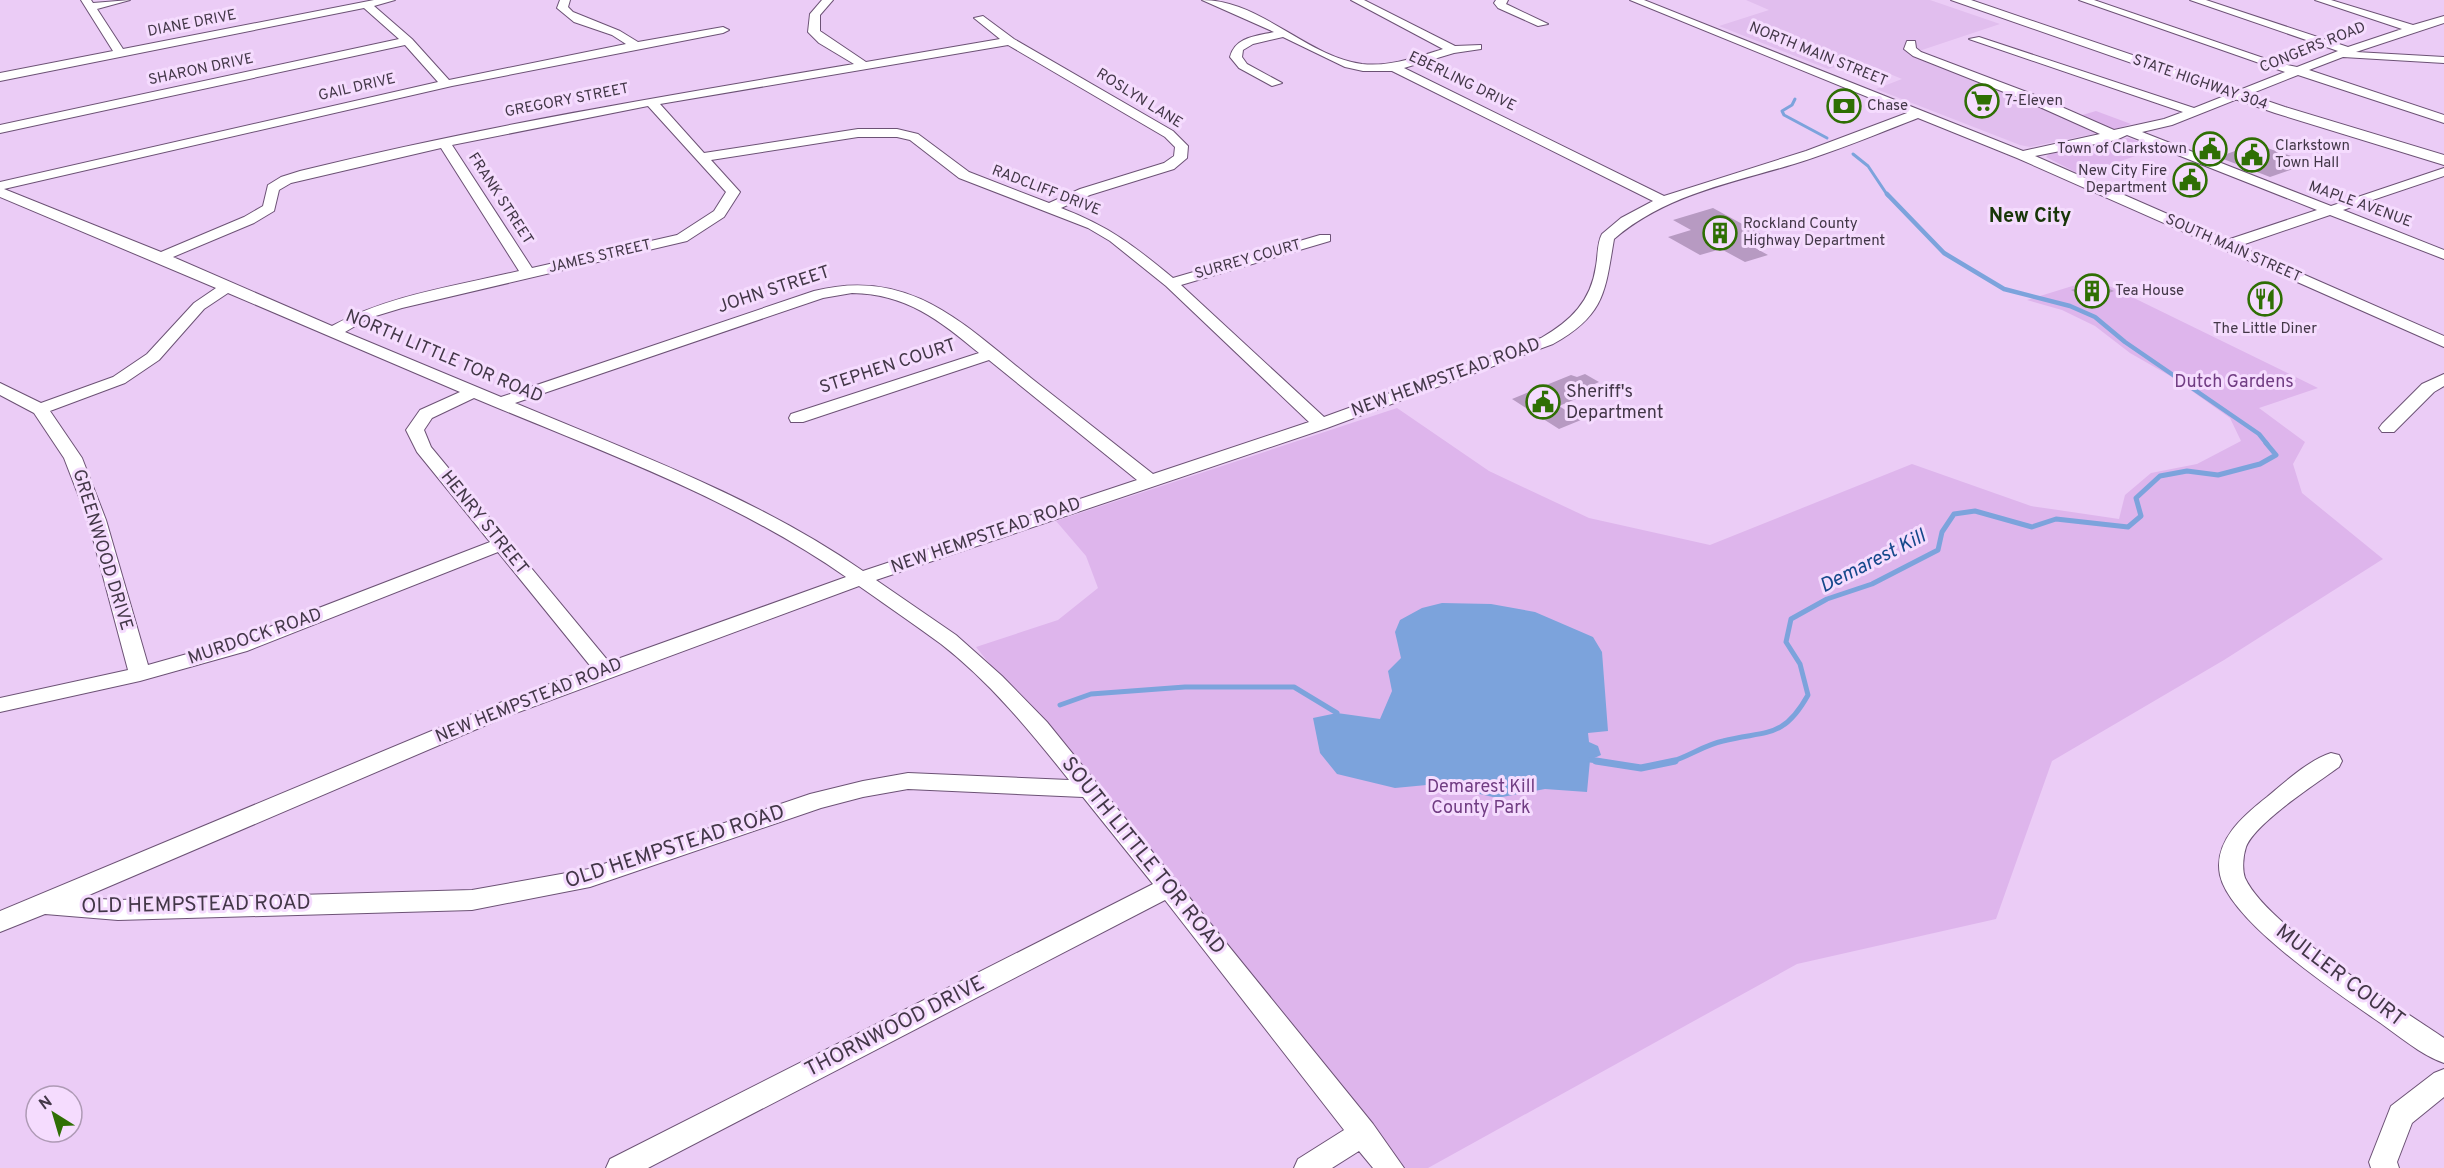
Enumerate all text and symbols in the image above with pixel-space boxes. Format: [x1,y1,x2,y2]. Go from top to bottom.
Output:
street label: DIANE DRIVE [146,6,238,42]
street label: CONGERS ROAD [2257,18,2369,78]
street label: NORTH MAIN STREET [1746,19,1890,91]
street label: EBERLING DRIVE [1405,48,1519,116]
street label: SHARON DRIVE [147,50,255,90]
street label: STATE HIGHWAY 304 [2130,51,2270,115]
street label: ROSLYN LANE [1092,65,1186,133]
street label: GAIL DRIVE [317,70,397,106]
street label: GREGORY STREET [503,80,631,122]
supermarket icon: 7-Eleven [1964,83,2000,119]
bank icon: Chase [1826,88,1862,124]
place label: 7-Eleven [2005,92,2063,111]
place label: Chase [1867,97,1908,116]
public building icon: Town of Clarkstown [2192,131,2228,167]
public building icon: Clarkstown Town Hall [2234,137,2270,173]
place label: Clarkstown Town Hall [2275,137,2350,173]
place label: Town of Clarkstown [2057,140,2187,159]
street label: FRANK STREET [463,149,537,249]
street label: RADCLIFF DRIVE [989,162,1103,220]
place label: New City Fire Department [2078,162,2167,198]
public building icon: New City Fire Department [2172,162,2208,198]
street label: MAPLE AVENUE [2306,178,2414,232]
district label: New City [1989,204,2071,230]
street label: SOUTH MAIN STREET [2162,210,2304,288]
building icon: Rockland County Highway Department [1702,215,1738,251]
place label: Rockland County Highway Department [1743,215,1885,251]
street label: JAMES STREET [547,236,653,278]
street label: SURREY COURT [1193,236,1303,284]
street label: JOHN STREET [715,261,833,319]
building icon: Tea House [2074,273,2110,309]
restaurant icon: The Little Diner [2247,281,2283,317]
place label: Tea House [2115,282,2184,301]
street label: NORTH LITTLE TOR ROAD [342,305,546,409]
place label: The Little Diner [2213,320,2317,339]
street label: NEW HEMPSTEAD ROAD [1348,333,1544,423]
street label: STEPHEN COURT [817,334,959,400]
park label: Dutch Gardens [2174,371,2294,394]
place label: Sheriff's Department [1566,381,1664,425]
public building icon: Sheriff's Department [1525,384,1561,420]
street label: HENRY STREET [435,466,533,580]
street label: GREENWOOD DRIVE [67,467,137,633]
street label: NEW HEMPSTEAD ROAD [888,493,1084,579]
water label: Demarest Kill [1816,524,1931,600]
street label: MURDOCK ROAD [185,603,325,671]
street label: NEW HEMPSTEAD ROAD [432,653,626,749]
street label: SOUTH LITTLE TOR ROAD [1055,752,1231,960]
park label: Demarest Kill County Park [1427,776,1535,820]
street label: OLD HEMPSTEAD ROAD [562,799,788,895]
street label: OLD HEMPSTEAD ROAD [81,889,311,921]
street label: MULLER COURT [2270,919,2410,1033]
street label: THORNWOOD DRIVE [801,970,989,1084]
north arrow [24,1084,84,1144]
text: N [36,1092,57,1115]

